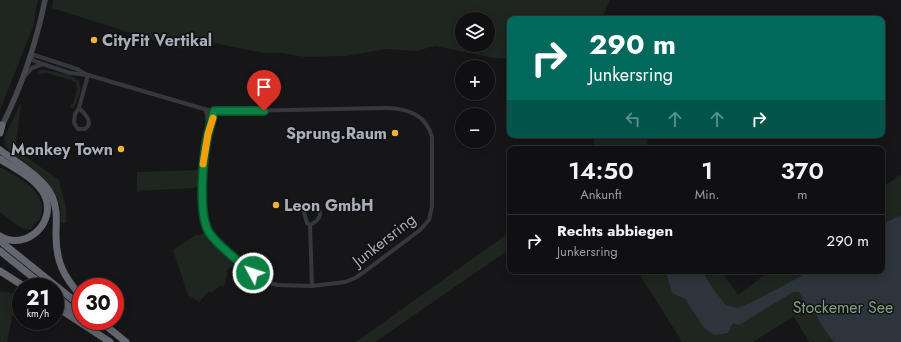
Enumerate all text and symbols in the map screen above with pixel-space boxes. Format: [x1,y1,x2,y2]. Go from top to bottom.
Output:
map controls [455,12,495,148]
button: layers [455,12,495,52]
text: 290 m [589,24,676,65]
place label: CityFit Vertikal [102,29,212,52]
icon: right [523,32,575,84]
marker: CityFit Vertikal [89,35,99,45]
button: + [455,60,495,100]
text: Junkersring [589,62,673,88]
pin [247,70,281,111]
icon: arrive [253,76,275,98]
button: − [455,108,495,148]
icon: left [622,108,644,130]
icon: ahead [664,108,686,130]
icon: ahead [706,108,728,130]
icon: right [748,108,770,130]
place label: Sprung.Raum [286,122,387,145]
marker: Sprung.Raum [390,128,400,138]
place label: Monkey Town [11,138,113,161]
marker: Monkey Town [116,144,126,154]
text: 14:50 [568,153,634,188]
text: 1 [701,153,713,188]
text: 370 [781,153,824,188]
text: Ankunft [580,185,622,204]
text: Min. [695,185,719,204]
text: m [797,185,807,204]
place label: Leon GmbH [284,194,374,217]
marker: Leon GmbH [271,200,281,210]
street label: Junkersring [346,208,421,273]
text: Rechts abbiegen [557,220,673,242]
icon: right [523,230,545,252]
text: 290 m [827,230,869,252]
text: Junkersring [557,242,618,261]
position arrow [232,252,274,294]
speed limit sign: 30 [72,278,124,330]
text: 21 [26,284,50,313]
park label: Stockemer See [793,296,893,319]
text: km/h [27,306,49,321]

